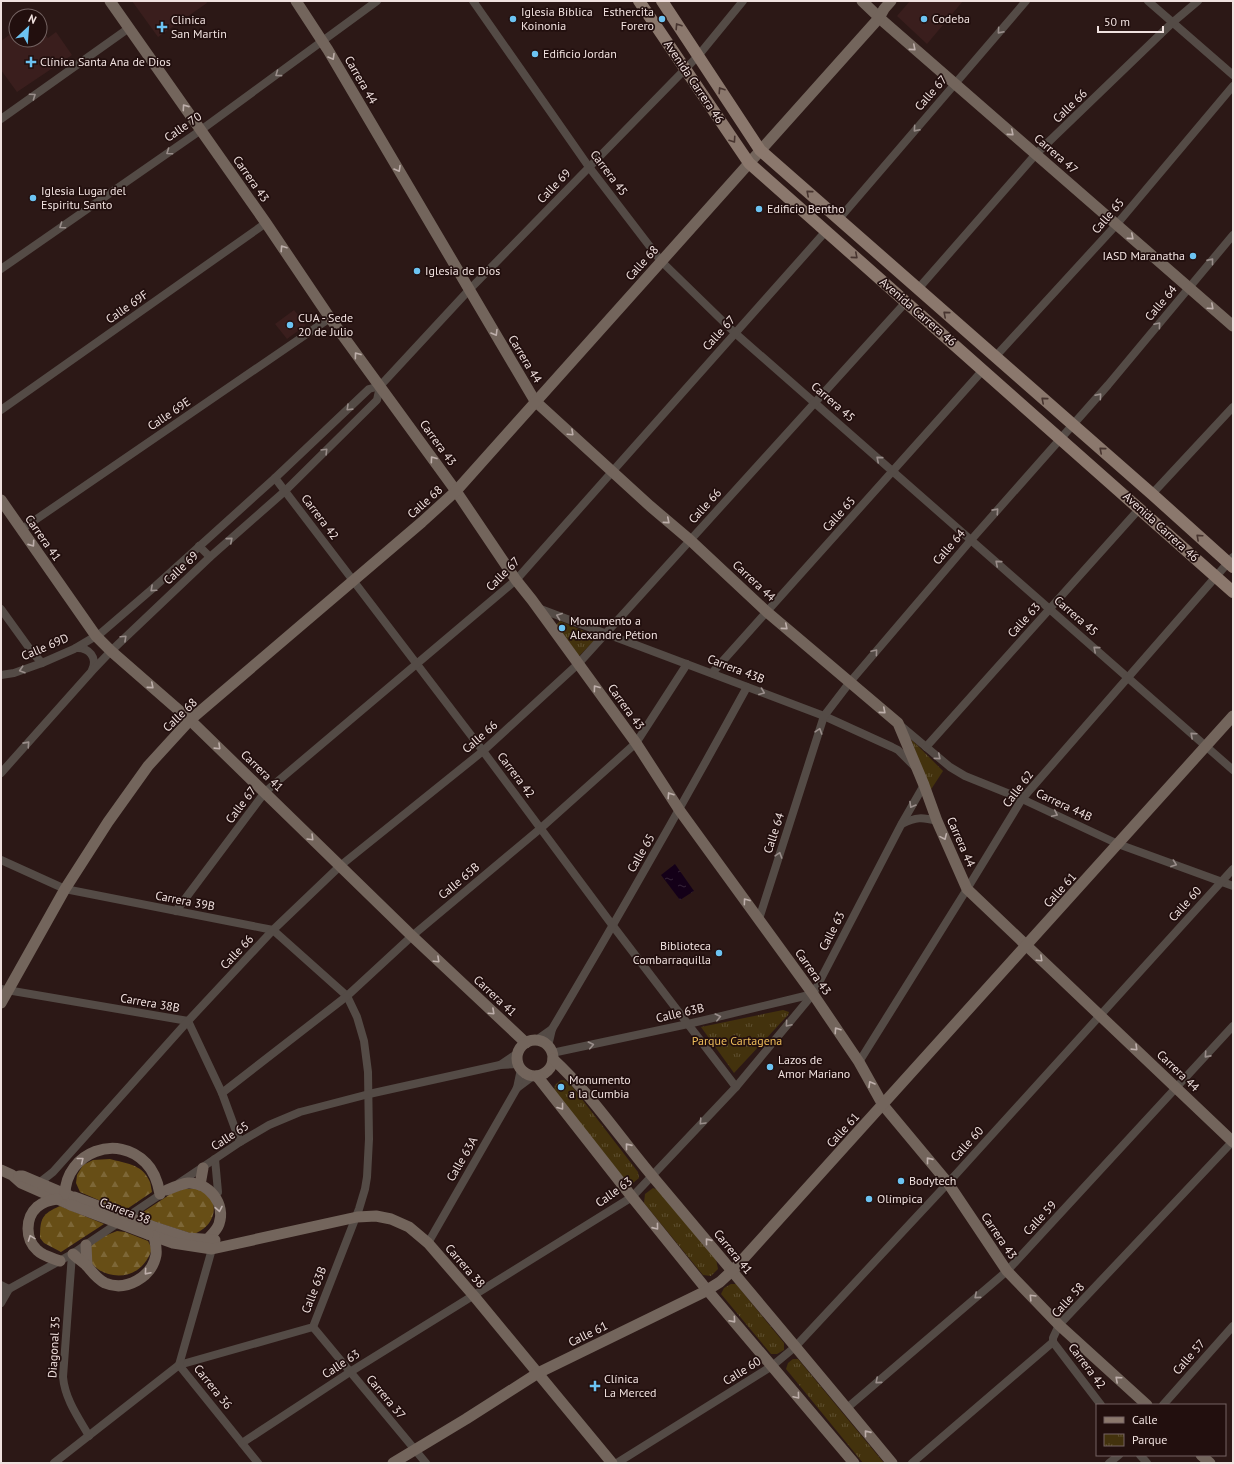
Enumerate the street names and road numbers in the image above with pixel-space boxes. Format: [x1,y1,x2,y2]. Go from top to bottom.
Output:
street label: Avenida Carrera 46 [661,37,728,126]
street label: Carrera 44 [342,53,381,107]
street label: Calle 67 [911,72,950,113]
street label: Calle 66 [1049,86,1090,126]
street label: Calle 70 [161,108,205,145]
street label: Carrera 47 [1031,131,1081,177]
street label: Carrera 45 [587,147,631,198]
street label: Carrera 43 [230,153,273,205]
street label: Calle 69 [534,165,574,206]
street label: Calle 65 [1088,195,1127,236]
street label: Calle 68 [622,242,661,283]
street label: Avenida Carrera 46 [877,274,960,349]
street label: Calle 64 [1141,281,1180,324]
street label: Calle 69F [103,287,151,327]
street label: Calle 67 [699,312,738,353]
street label: Carrera 44 [505,332,546,386]
street label: Carrera 45 [808,379,858,425]
street label: Calle 69E [144,394,193,433]
street label: Carrera 43 [417,417,460,469]
street label: Calle 68 [404,482,445,521]
street label: Calle 66 [685,485,724,526]
street label: Avenida Carrera 46 [1120,489,1202,565]
street label: Carrera 42 [298,491,342,542]
street label: Calle 65 [819,493,858,534]
street label: Carrera 41 [22,512,65,564]
street label: Calle 64 [929,526,968,567]
street label: Calle 69 [160,548,201,587]
street label: Calle 67 [482,553,523,594]
street label: Carrera 44 [730,557,779,605]
street label: Carrera 45 [1051,593,1101,639]
street label: Calle 63 [1004,599,1043,640]
street label: Calle 69D [19,630,71,663]
street label: Carrera 43B [705,651,767,686]
street label: Carrera 43 [605,681,648,733]
street label: Calle 68 [159,695,200,735]
street label: Calle 66 [459,717,500,756]
street label: Carrera 41 [238,747,287,795]
street label: Carrera 42 [494,749,538,800]
street label: Calle 62 [999,767,1036,810]
street label: Calle 67 [222,783,259,826]
street label: Carrera 44B [1034,785,1095,824]
street label: Calle 64 [760,810,787,855]
street label: Carrera 44 [944,814,979,870]
street label: Calle 65 [624,831,658,875]
street label: Calle 65B [435,859,482,902]
street label: Calle 61 [1040,869,1079,910]
street label: Calle 60 [1165,883,1205,924]
street label: Carrera 39B [154,887,216,914]
street label: Calle 63 [815,909,848,953]
street label: Calle 66 [217,931,256,972]
street label: Carrera 43 [792,946,835,998]
street label: Carrera 41 [471,972,520,1019]
street label: Carrera 38B [119,990,181,1015]
street label: Calle 63B [654,1000,705,1025]
street label: Carrera 44 [1154,1047,1203,1095]
street label: Calle 61 [823,1109,862,1150]
street label: Calle 65 [208,1118,251,1153]
street label: Calle 60 [947,1123,987,1164]
street label: Calle 63A [443,1134,480,1184]
street label: Calle 63 [592,1173,635,1210]
street label: Carrera 38 [98,1194,153,1227]
street label: Calle 59 [1020,1197,1059,1238]
street label: Carrera 43 [978,1209,1021,1262]
street label: Carrera 41 [711,1226,756,1277]
street label: Carrera 38 [442,1241,488,1291]
street label: Calle 63B [298,1264,329,1315]
street label: Calle 58 [1048,1279,1087,1320]
street label: Diagonal 35 [44,1316,63,1378]
street label: Calle 61 [566,1318,610,1349]
street label: Calle 57 [1169,1336,1208,1377]
street label: Carrera 42 [1065,1340,1109,1391]
street label: Calle 63 [319,1346,362,1381]
street label: Calle 60 [720,1353,764,1388]
street label: Carrera 36 [191,1361,236,1412]
street label: Carrera 37 [364,1371,409,1422]

